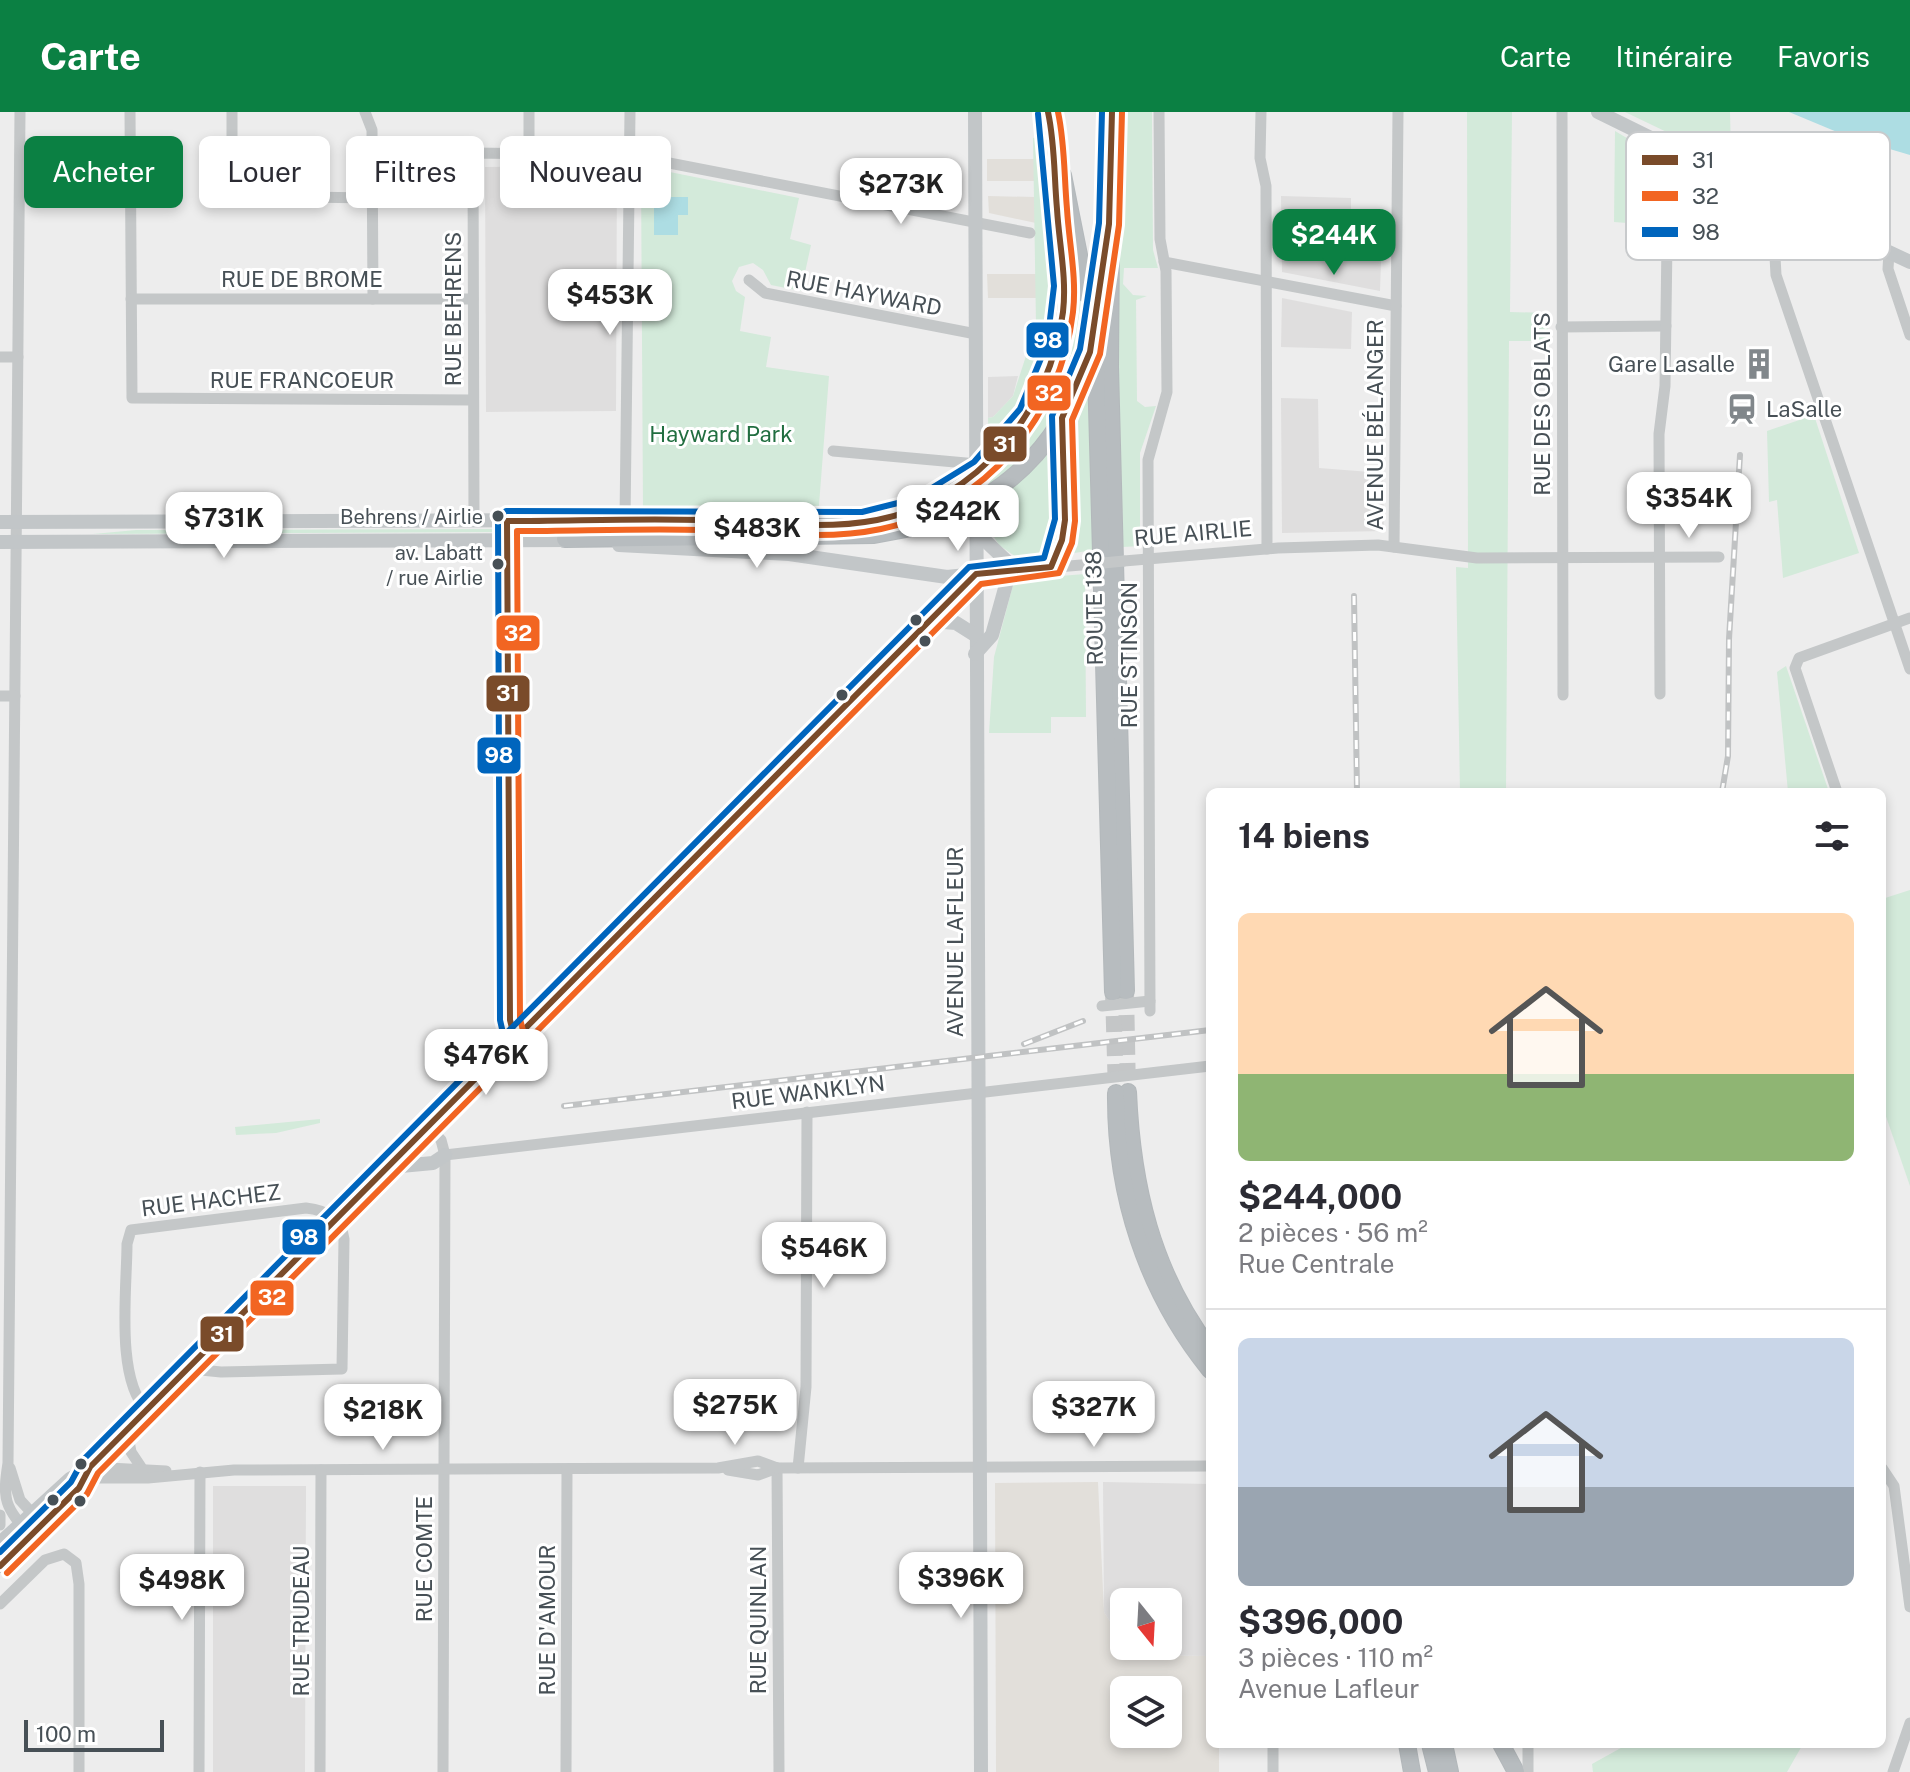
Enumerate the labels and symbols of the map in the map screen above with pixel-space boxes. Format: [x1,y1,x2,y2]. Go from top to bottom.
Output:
legend [1626,132,1890,260]
text: 31 [1692,147,1715,173]
pin: $273K [845,158,957,226]
text: 32 [1692,183,1719,209]
pin: $244K [1278,209,1390,277]
text: 98 [1692,219,1720,245]
street label: RUE BEHRENS [440,232,466,386]
street label: RUE HAYWARD [784,265,944,321]
street label: RUE DE BROME [221,266,383,292]
pin: $453K [554,269,666,337]
street label: RUE DES OBLATS [1529,312,1555,496]
street label: AVENUE BÉLANGER [1362,319,1388,531]
line badge: 98 [1025,321,1070,359]
text: 98 [1033,327,1063,353]
building icon: Gare Lasalle [1742,347,1776,381]
place label: Gare Lasalle [1608,351,1735,377]
street label: RUE FRANCOEUR [210,367,394,393]
line badge: 32 [1026,374,1072,412]
text: 32 [1035,380,1063,406]
station icon: LaSalle [1725,392,1759,426]
place label: LaSalle [1766,396,1842,422]
park label: Hayward Park [649,421,793,447]
line badge: 31 [982,425,1028,463]
text: 31 [993,431,1017,457]
pin: $354K [1633,472,1745,540]
pin: $242K [902,485,1014,553]
pin: $731K [168,492,280,560]
pin: $483K [701,502,813,570]
place label: Behrens / Airlie [340,505,483,529]
marker: Behrens / Airlie [490,508,506,524]
street label: RUE AIRLIE [1133,515,1253,551]
place label: av. Labatt / rue Airlie [386,541,483,590]
street label: ROUTE 138 [1080,550,1108,666]
marker: av. Labatt / rue Airlie [490,556,506,572]
street label: RUE STINSON [1116,582,1142,728]
unlabelled marker [908,612,924,628]
line badge: 32 [495,614,541,652]
text: 32 [504,620,532,646]
unlabelled marker [917,633,933,649]
line badge: 31 [485,674,531,713]
text: 31 [496,680,520,706]
unlabelled marker [834,687,850,703]
line badge: 98 [476,736,522,775]
text: 98 [484,742,514,768]
street label: AVENUE LAFLEUR [942,847,968,1037]
pin: $476K [430,1029,542,1097]
street label: RUE WANKLYN [730,1070,886,1114]
street label: RUE HACHEZ [140,1179,282,1221]
line badge: 98 [281,1218,327,1256]
pin: $546K [768,1222,880,1290]
text: 98 [289,1224,319,1250]
line badge: 32 [249,1279,295,1317]
text: 32 [258,1284,286,1310]
line badge: 31 [199,1315,245,1353]
text: 31 [210,1321,234,1347]
pin: $275K [679,1379,791,1447]
pin: $327K [1038,1381,1150,1449]
pin: $218K [327,1384,439,1452]
unlabelled marker [73,1456,89,1472]
unlabelled marker [45,1492,61,1508]
unlabelled marker [72,1493,88,1509]
street label: RUE COMTE [411,1496,437,1622]
street label: RUE D'AMOUR [534,1545,560,1695]
street label: RUE TRUDEAU [288,1546,314,1696]
street label: RUE QUINLAN [745,1546,771,1694]
pin: $396K [905,1552,1017,1620]
pin: $498K [126,1554,238,1622]
north arrow [1110,1588,1182,1660]
scale bar [24,1716,164,1752]

